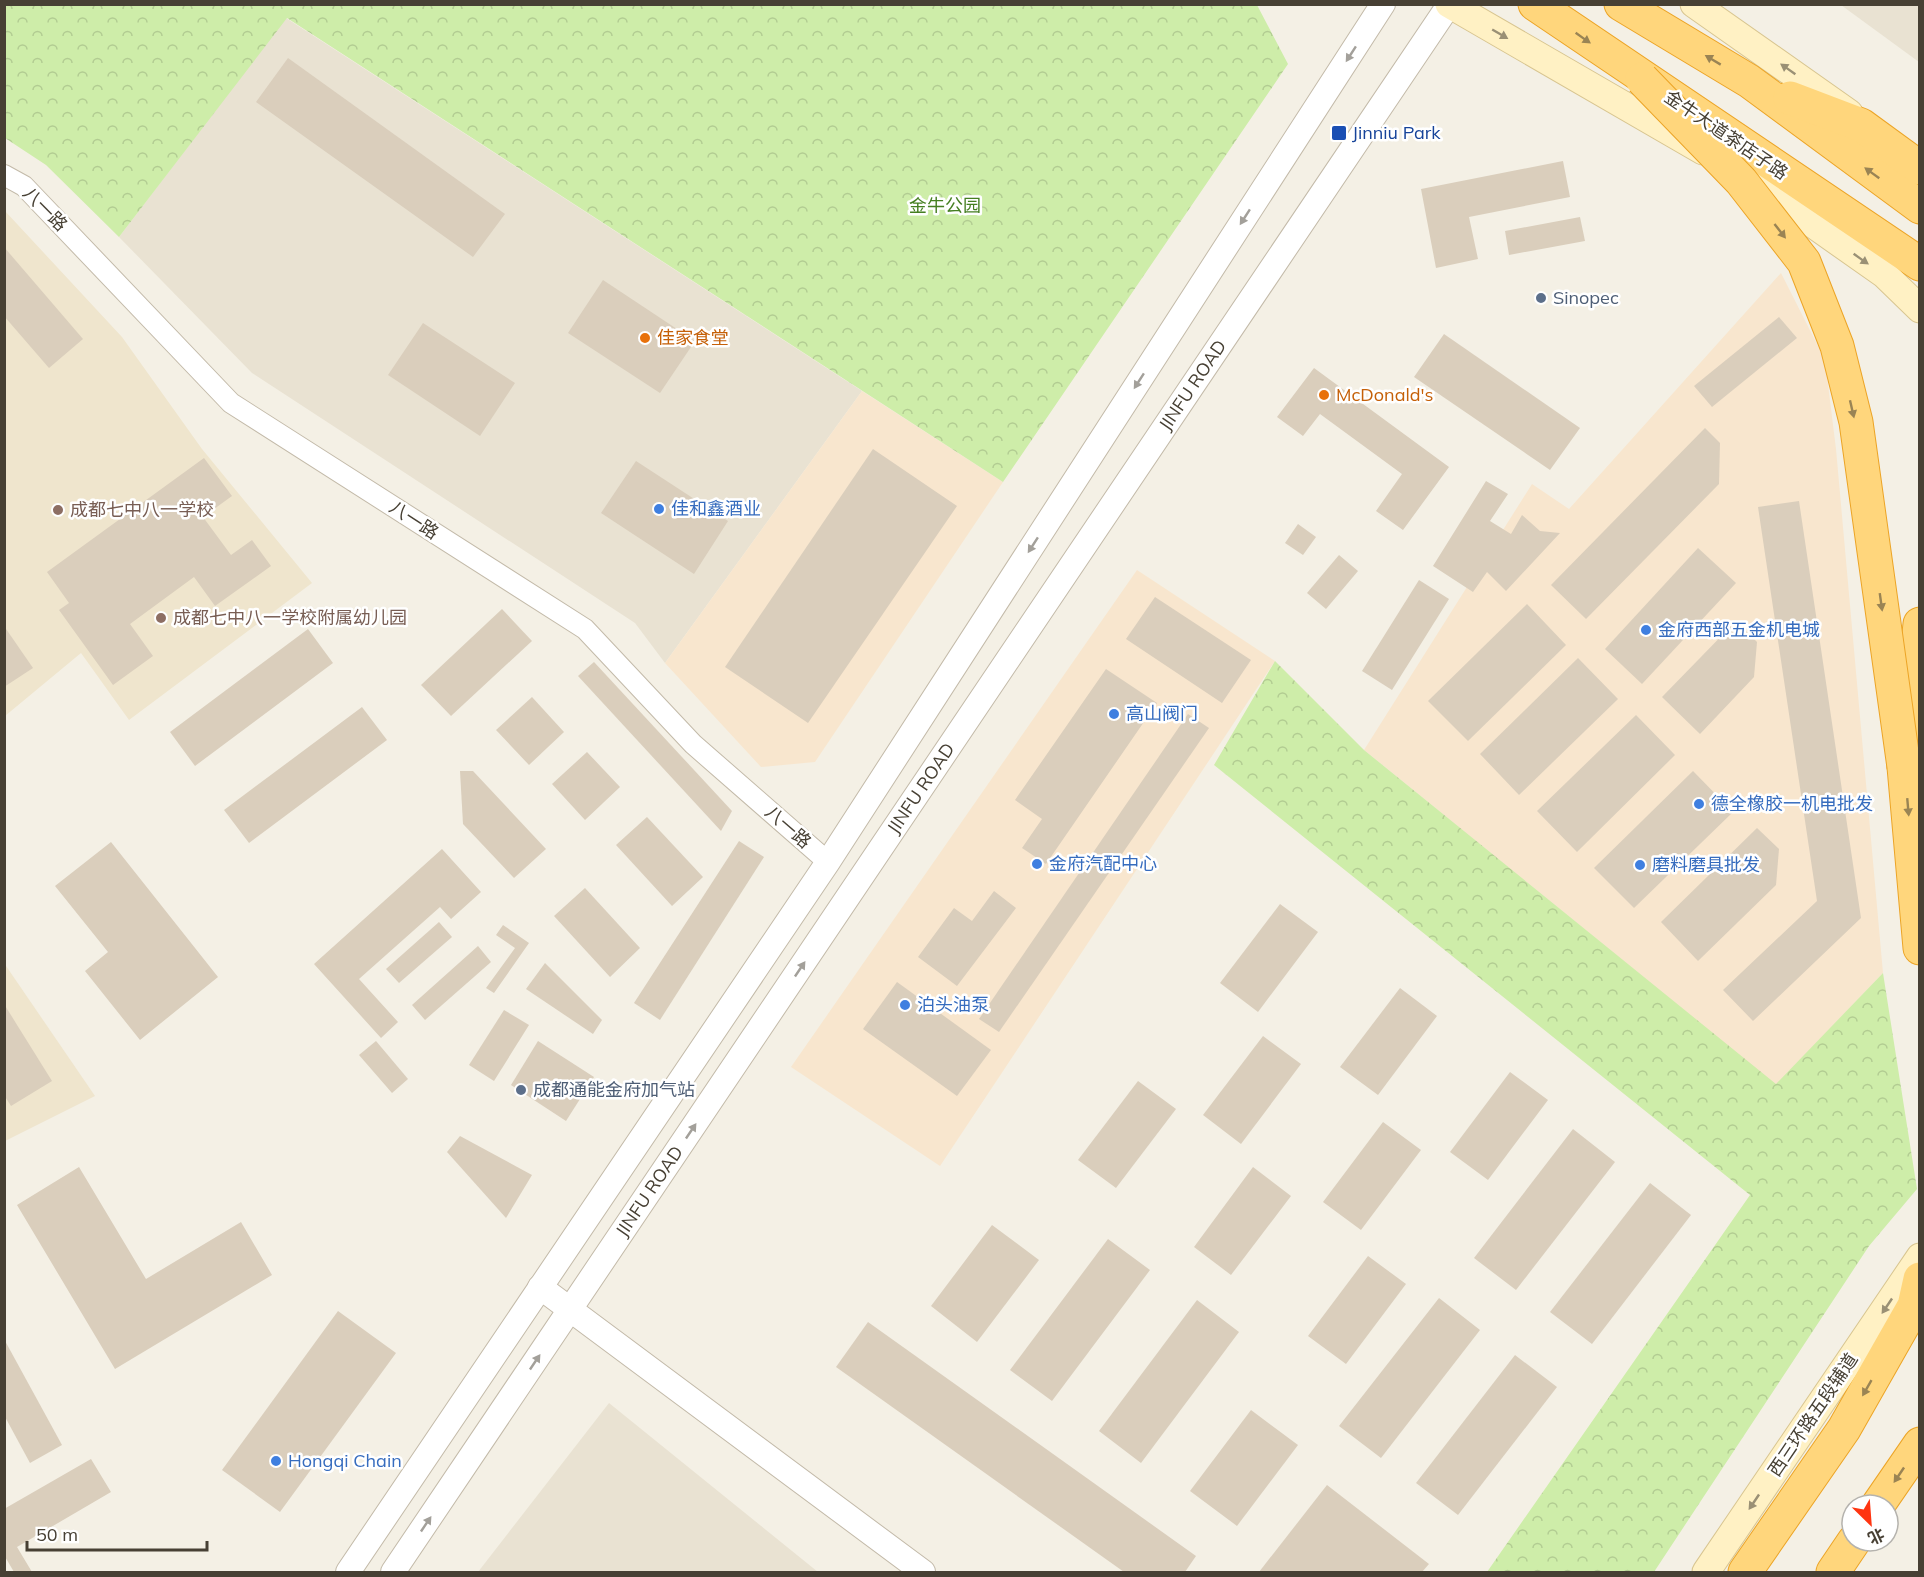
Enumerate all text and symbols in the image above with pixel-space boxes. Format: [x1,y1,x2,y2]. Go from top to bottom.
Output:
one-way arrow [1492,29,1509,39]
one-way arrow [1574,32,1590,44]
one-way arrow [1345,45,1357,61]
one-way arrow [1704,55,1721,65]
one-way arrow [1780,63,1796,75]
street label: 金牛大道茶店子路 [1660,85,1792,184]
place label: Jinniu Park [1352,121,1441,144]
marker: Jinniu Park [1330,124,1348,142]
one-way arrow [1865,167,1880,179]
street label: 八一路 [18,181,73,236]
park label: 金牛公园 [909,194,981,217]
one-way arrow [1239,209,1251,225]
one-way arrow [1773,223,1785,238]
one-way arrow [1853,253,1869,265]
place label: Sinopec [1553,286,1619,309]
marker: Sinopec [1534,291,1548,305]
place label: 佳家食堂 [657,326,729,349]
marker: 佳家食堂 [638,331,652,345]
street label: JINFU ROAD [1153,335,1231,435]
one-way arrow [1134,373,1145,389]
place label: McDonald's [1336,383,1433,406]
marker: McDonald's [1317,388,1331,402]
one-way arrow [1848,400,1858,418]
street label: 八一路 [385,495,443,544]
place label: 佳和鑫酒业 [671,497,761,520]
place label: 成都七中八一学校 [70,498,214,521]
marker: 佳和鑫酒业 [652,502,666,516]
marker: 成都七中八一学校 [51,503,65,517]
one-way arrow [1028,537,1039,553]
one-way arrow [1877,593,1886,612]
place label: 成都七中八一学校附属幼儿园 [173,606,407,629]
marker: 成都七中八一学校附属幼儿园 [154,611,168,625]
place label: 金府西部五金机电城 [1658,618,1820,641]
marker: 金府西部五金机电城 [1639,623,1653,637]
place label: 高山阀门 [1126,702,1198,725]
marker: 高山阀门 [1107,707,1121,721]
street label: JINFU ROAD [882,738,960,838]
place label: 德全橡胶一机电批发 [1711,792,1873,815]
marker: 德全橡胶一机电批发 [1692,797,1706,811]
one-way arrow [1903,798,1913,817]
street label: 八一路 [760,800,816,853]
place label: 金府汽配中心 [1049,852,1157,875]
place label: 磨料磨具批发 [1652,853,1760,876]
marker: 金府汽配中心 [1030,857,1044,871]
marker: 磨料磨具批发 [1633,858,1647,872]
one-way arrow [794,961,805,977]
place label: 泊头油泵 [917,993,989,1016]
marker: 泊头油泵 [898,998,912,1012]
place label: 成都通能金府加气站 [533,1078,695,1101]
marker: 成都通能金府加气站 [514,1083,528,1097]
one-way arrow [685,1123,696,1139]
street label: JINFU ROAD [610,1141,688,1241]
one-way arrow [1881,1297,1893,1313]
street label: 西三环路五段辅道 [1763,1349,1862,1481]
one-way arrow [529,1355,541,1371]
one-way arrow [1862,1379,1872,1396]
place label: Hongqi Chain [288,1449,402,1472]
marker: Hongqi Chain [269,1454,283,1468]
one-way arrow [1893,1466,1905,1482]
one-way arrow [1748,1493,1760,1509]
north arrow [1840,1493,1900,1553]
scale bar [27,1514,207,1552]
one-way arrow [420,1516,431,1532]
text: 50 m [36,1523,78,1546]
text: 北 [1865,1524,1888,1549]

